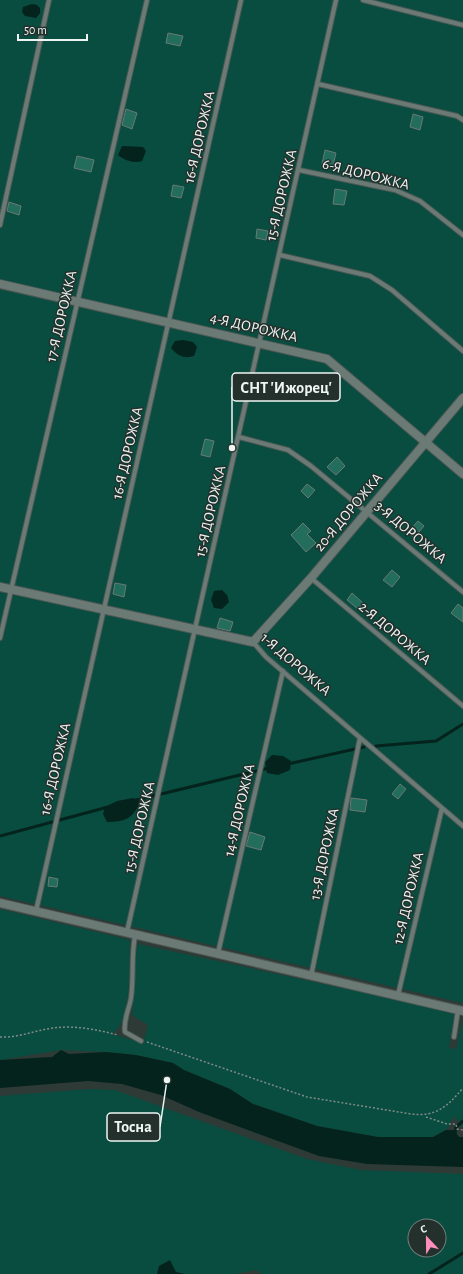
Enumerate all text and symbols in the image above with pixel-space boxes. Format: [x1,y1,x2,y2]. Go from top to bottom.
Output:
scale bar [18,16,87,42]
text: 50 m [24,24,47,36]
street label: 16-Я ДОРОЖКА [182,89,217,185]
street label: 15-Я ДОРОЖКА [264,148,299,242]
street label: 6-Я ДОРОЖКА [321,156,411,193]
street label: 17-Я ДОРОЖКА [44,269,79,363]
street label: 4-Я ДОРОЖКА [209,310,299,345]
callout: СНТ 'Ижорец' [232,373,340,401]
text: СНТ 'Ижорец' [240,380,332,396]
street label: 16-Я ДОРОЖКА [110,405,145,501]
street label: 15-Я ДОРОЖКА [193,464,228,558]
street label: 20-Я ДОРОЖКА [312,470,385,554]
street label: 3-Я ДОРОЖКА [372,498,449,567]
street label: 2-Я ДОРОЖКА [356,599,434,668]
street label: 1-Я ДОРОЖКА [258,630,334,699]
street label: 16-Я ДОРОЖКА [38,721,73,817]
street label: 14-Я ДОРОЖКА [222,762,257,858]
street label: 15-Я ДОРОЖКА [122,780,157,874]
street label: 13-Я ДОРОЖКА [307,807,342,901]
street label: 12-Я ДОРОЖКА [391,850,426,946]
callout: Тосна [107,1113,160,1141]
text: Тосна [114,1119,152,1135]
north arrow [407,1218,447,1258]
text: С [419,1223,428,1235]

